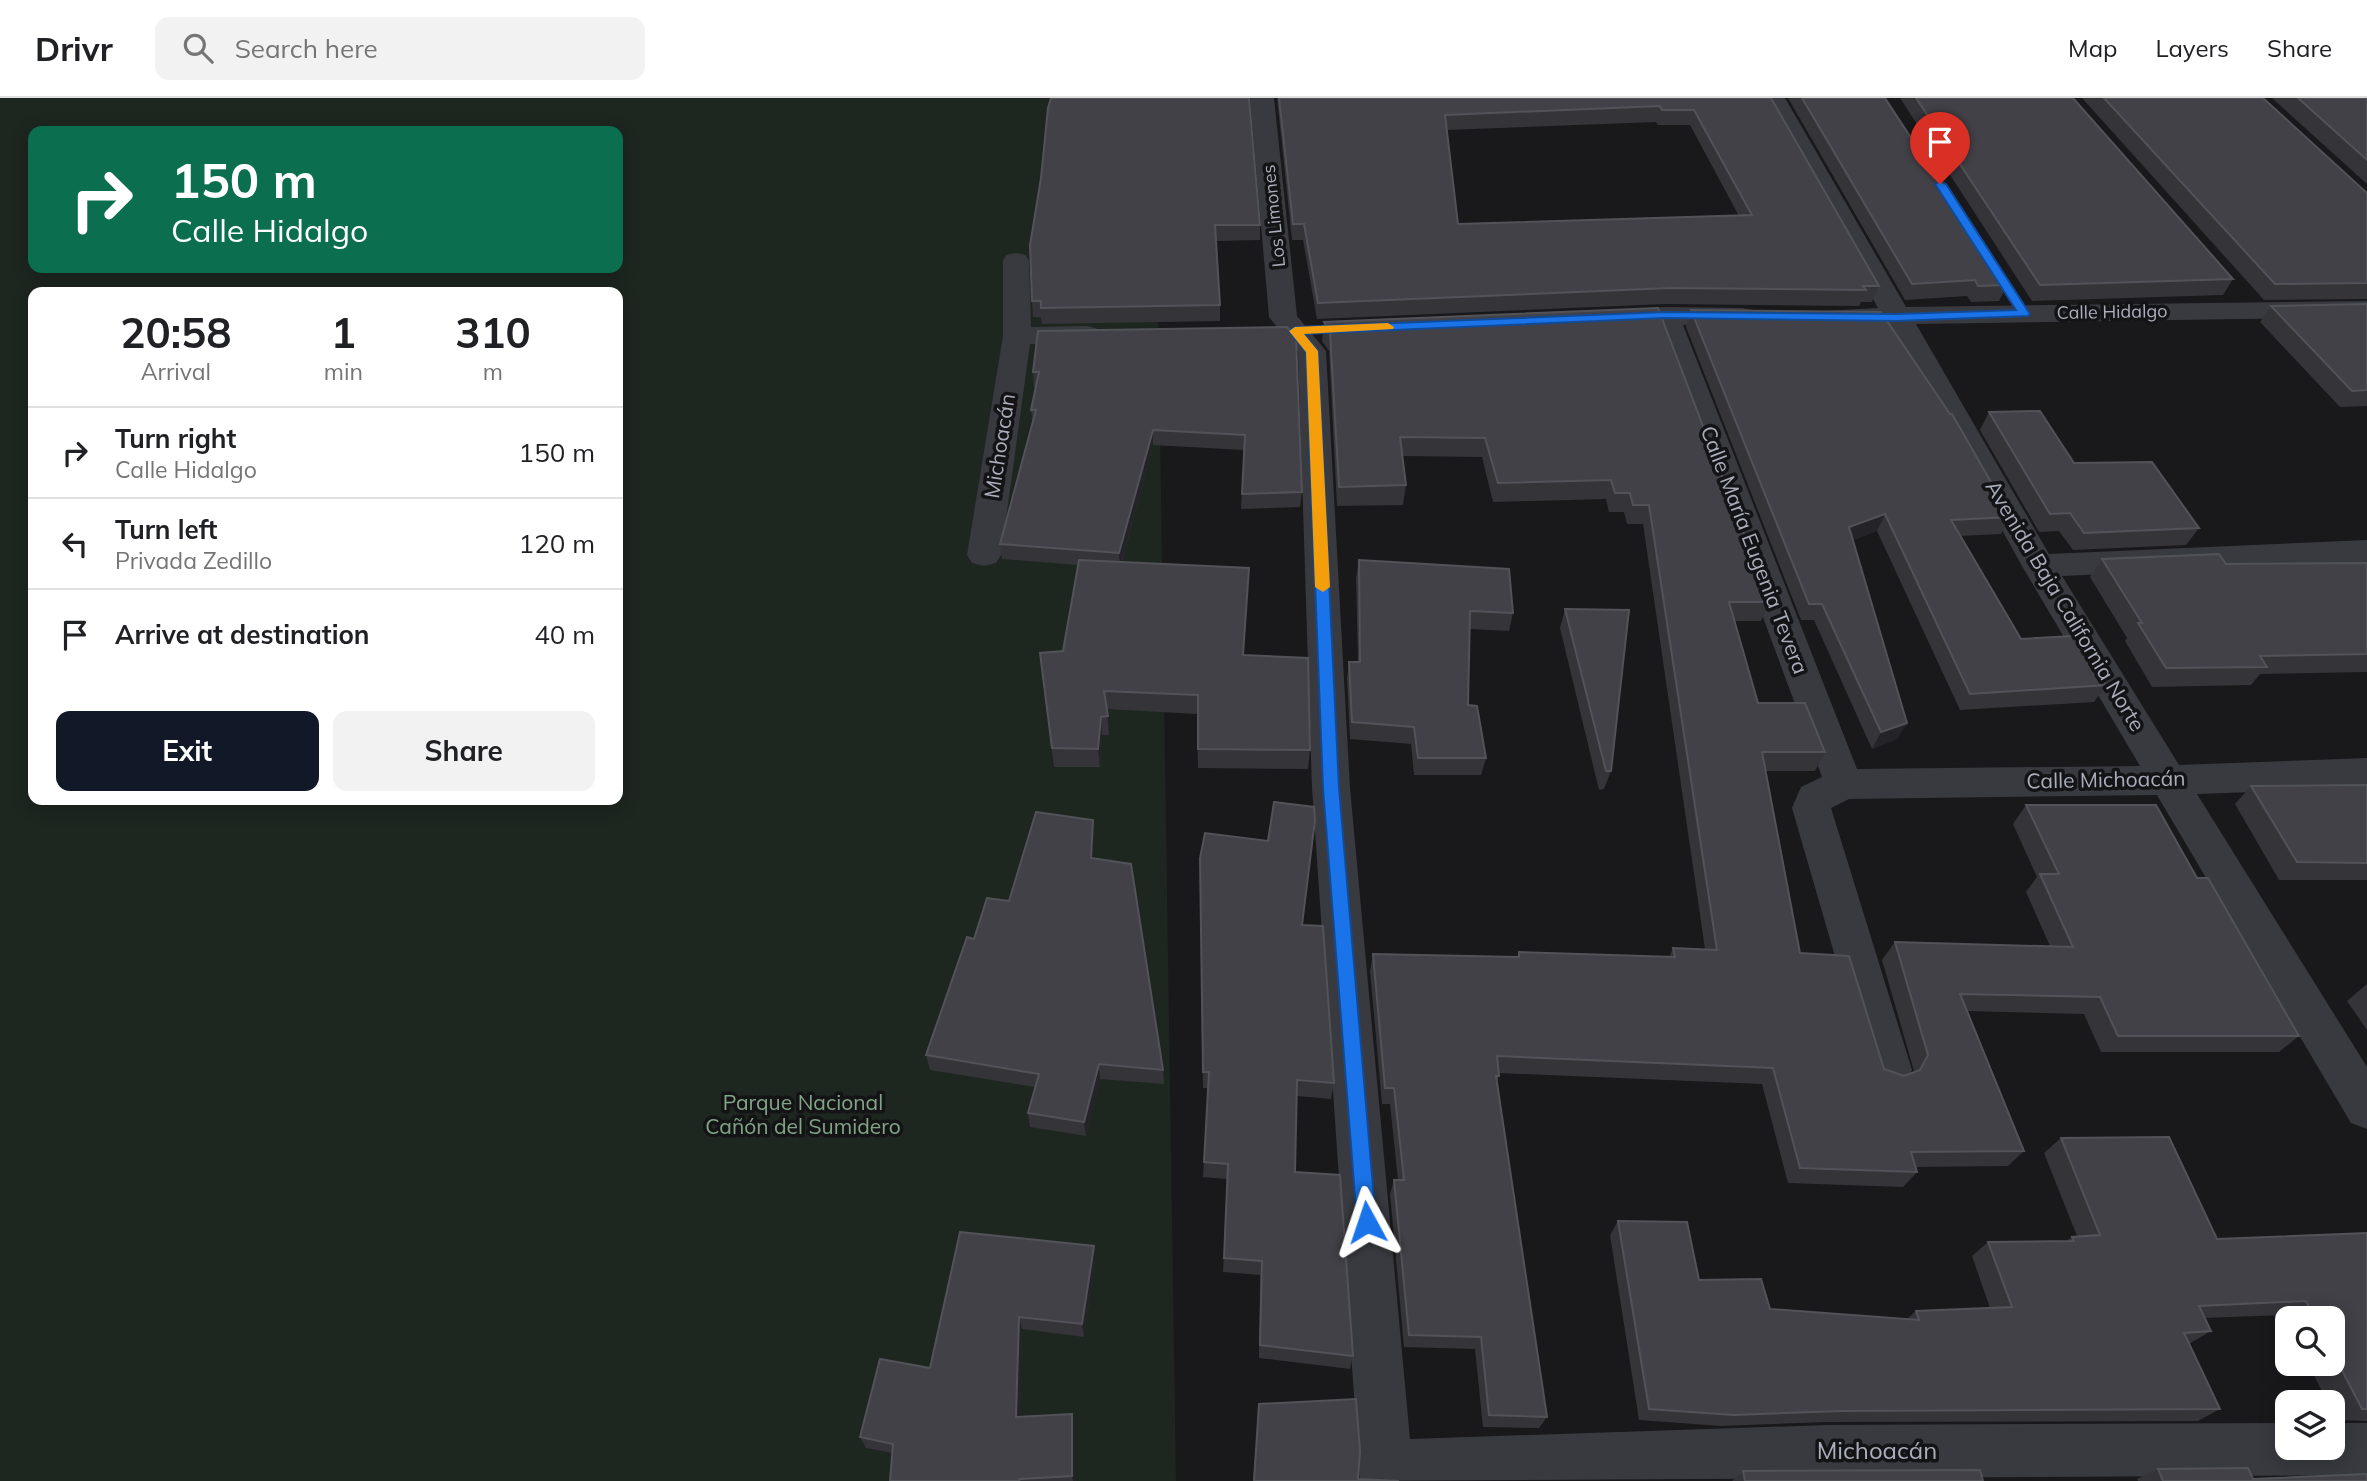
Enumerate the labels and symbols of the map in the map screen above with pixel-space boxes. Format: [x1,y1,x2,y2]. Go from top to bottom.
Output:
pin [1910,112,1970,184]
street label: Los Limones [1257,164,1290,269]
street label: Calle Hidalgo [2056,299,2168,324]
street label: Michoacán [978,392,1020,500]
street label: Calle María Eugenia Tevera [1696,422,1814,677]
street label: Avenida Baja California Norte [1981,475,2151,736]
street label: Calle Michoacán [2026,765,2186,793]
park label: Parque Nacional Cañón del Sumidero [705,1089,901,1139]
position arrow [1330,1185,1404,1259]
street label: Michoacán [1817,1435,1937,1465]

